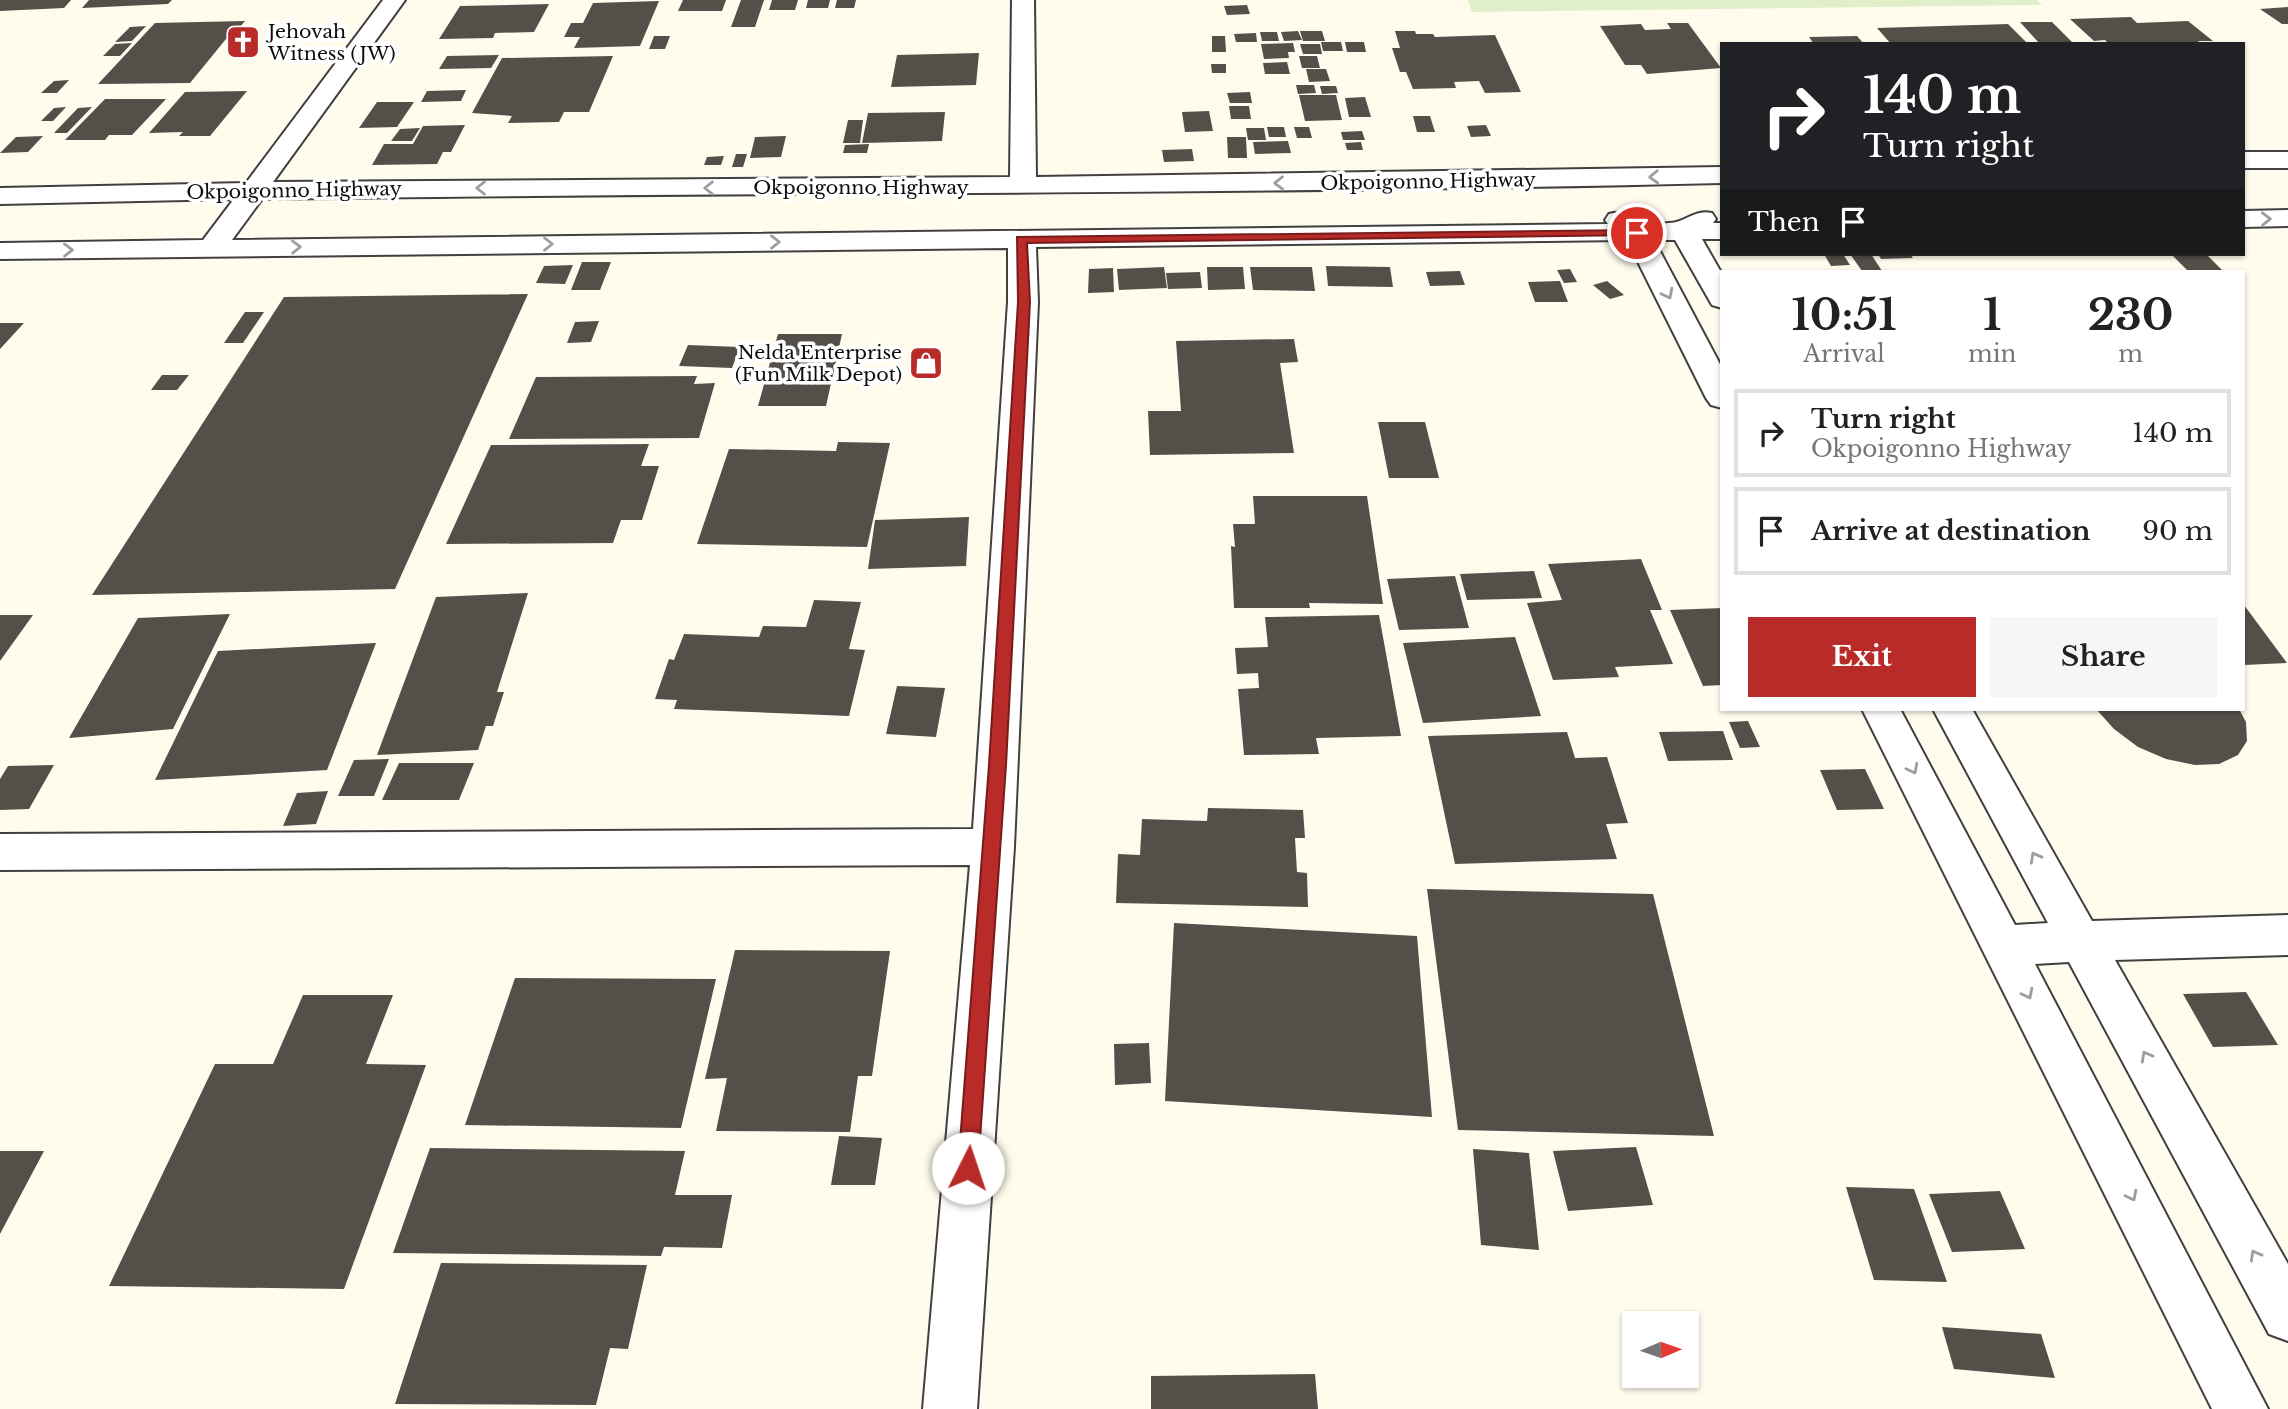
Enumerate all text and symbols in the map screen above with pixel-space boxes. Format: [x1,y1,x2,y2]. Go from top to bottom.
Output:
place label: Jehovah Witness (JW) [265,20,396,65]
church icon: Jehovah Witness (JW) [224,23,262,61]
text: 140 m [1863,65,2021,126]
icon: right [1748,70,1839,161]
text: Turn right [1863,126,2034,166]
street label: Okpoigonno Highway [1320,168,1536,195]
one-way arrow [1648,169,1659,184]
street label: Okpoigonno Highway [753,176,969,199]
one-way arrow [1274,176,1285,191]
street label: Okpoigonno Highway [186,177,402,204]
one-way arrow [476,180,486,196]
one-way arrow [703,180,714,196]
pin [1607,203,1667,263]
icon: arrive [1834,203,1872,241]
text: Then [1748,206,1820,238]
one-way arrow [2261,211,2272,226]
icon: arrive [1618,214,1656,252]
one-way arrow [770,234,781,249]
one-way arrow [542,236,553,251]
one-way arrow [290,239,301,254]
one-way arrow [63,242,74,258]
one-way arrow [1660,287,1674,299]
text: 10:51 [1791,289,1897,341]
text: 1 [1983,289,2001,341]
text: 230 [2088,289,2174,341]
text: Arrival [1803,340,1885,368]
text: min [1968,340,2016,368]
text: m [2118,340,2143,368]
place label: Nelda Enterprise (Fun Milk Depot) [735,341,902,386]
shop icon: Nelda Enterprise (Fun Milk Depot) [907,344,945,382]
text: Turn right [1811,403,1956,435]
icon: right [1752,414,1790,452]
text: 140 m [2132,417,2213,449]
text: Okpoigonno Highway [1811,435,2072,463]
icon: arrive [1752,512,1790,550]
text: Arrive at destination [1811,515,2091,547]
text: 90 m [2142,515,2213,547]
button: Exit [1748,617,1976,697]
button: Share [1990,617,2217,697]
one-way arrow [1904,762,1918,775]
one-way arrow [2030,851,2043,864]
one-way arrow [2019,986,2033,999]
one-way arrow [2140,1050,2154,1063]
position arrow [931,1131,1005,1205]
one-way arrow [2123,1189,2137,1201]
one-way arrow [2250,1250,2263,1262]
north arrow [1622,1311,1699,1388]
map controls [1622,1311,1699,1388]

